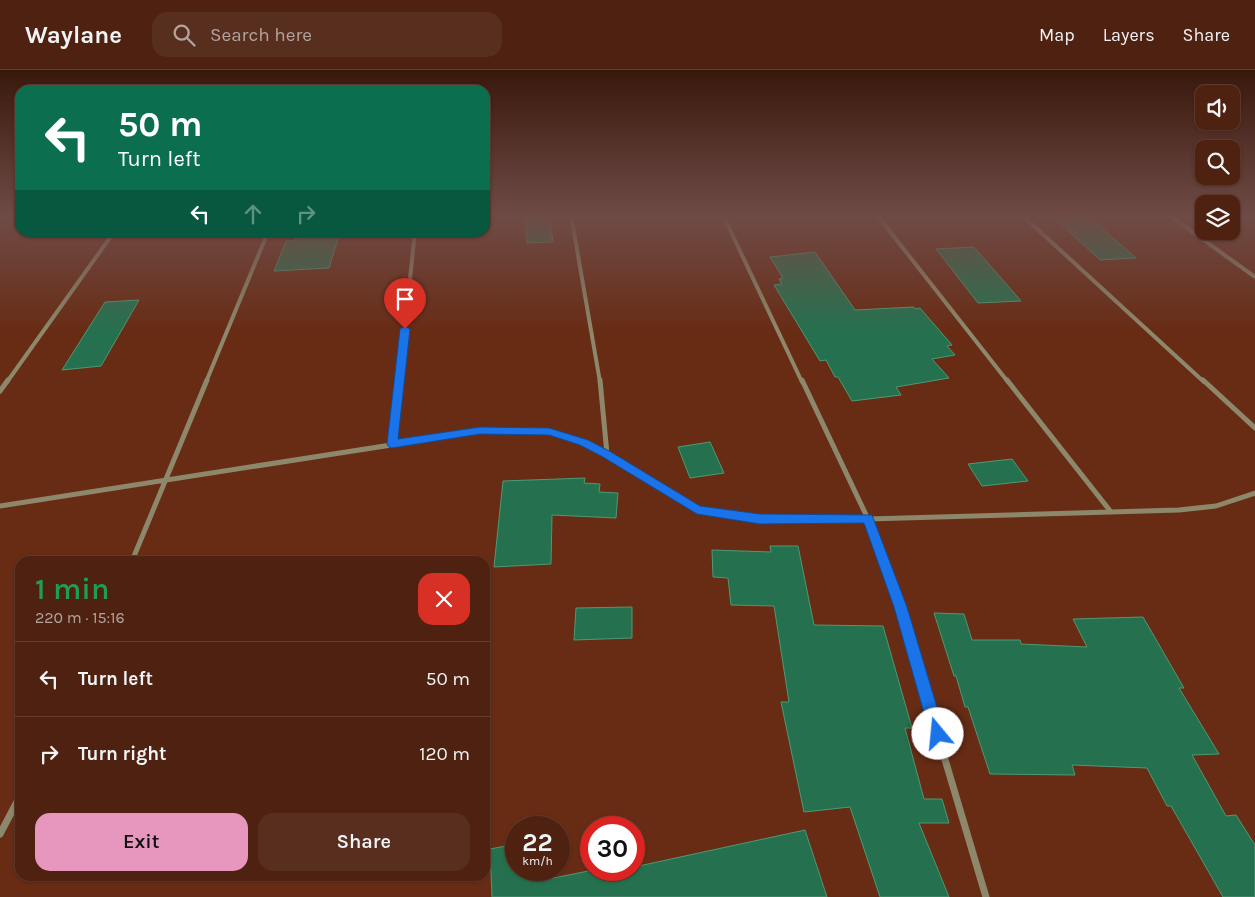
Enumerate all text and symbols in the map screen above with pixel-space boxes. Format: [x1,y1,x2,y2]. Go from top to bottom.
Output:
search box [152,12,502,57]
text: Waylane [25,21,122,49]
icon: search [170,21,198,49]
text: Search here [210,24,312,46]
text: Map [1039,24,1075,46]
text: Layers [1103,24,1155,46]
text: Share [1183,24,1230,46]
map controls [1195,85,1240,240]
button: sound [1195,85,1240,130]
text: 50 m [118,104,203,145]
icon: left [35,105,100,170]
button: search [1195,140,1240,185]
text: Turn left [118,146,201,172]
button: layers [1195,195,1240,240]
icon: left [186,200,214,228]
icon: ahead [239,200,267,228]
icon: right [292,200,320,228]
pin [384,278,426,329]
icon: arrive [391,285,419,313]
text: 1 min [35,571,109,607]
button: close [418,573,470,625]
text: 220 m · 15:16 [35,608,125,627]
icon: left [35,665,63,693]
text: Turn left [78,668,153,690]
text: 50 m [426,668,470,690]
position arrow [911,707,963,759]
icon: right [35,740,63,768]
text: Turn right [78,743,167,765]
text: 120 m [419,743,470,765]
button: Exit [35,813,248,871]
button: Share [258,813,470,871]
speed limit sign: 30 [580,816,645,881]
text: 22 [522,828,553,857]
text: km/h [522,854,553,868]

